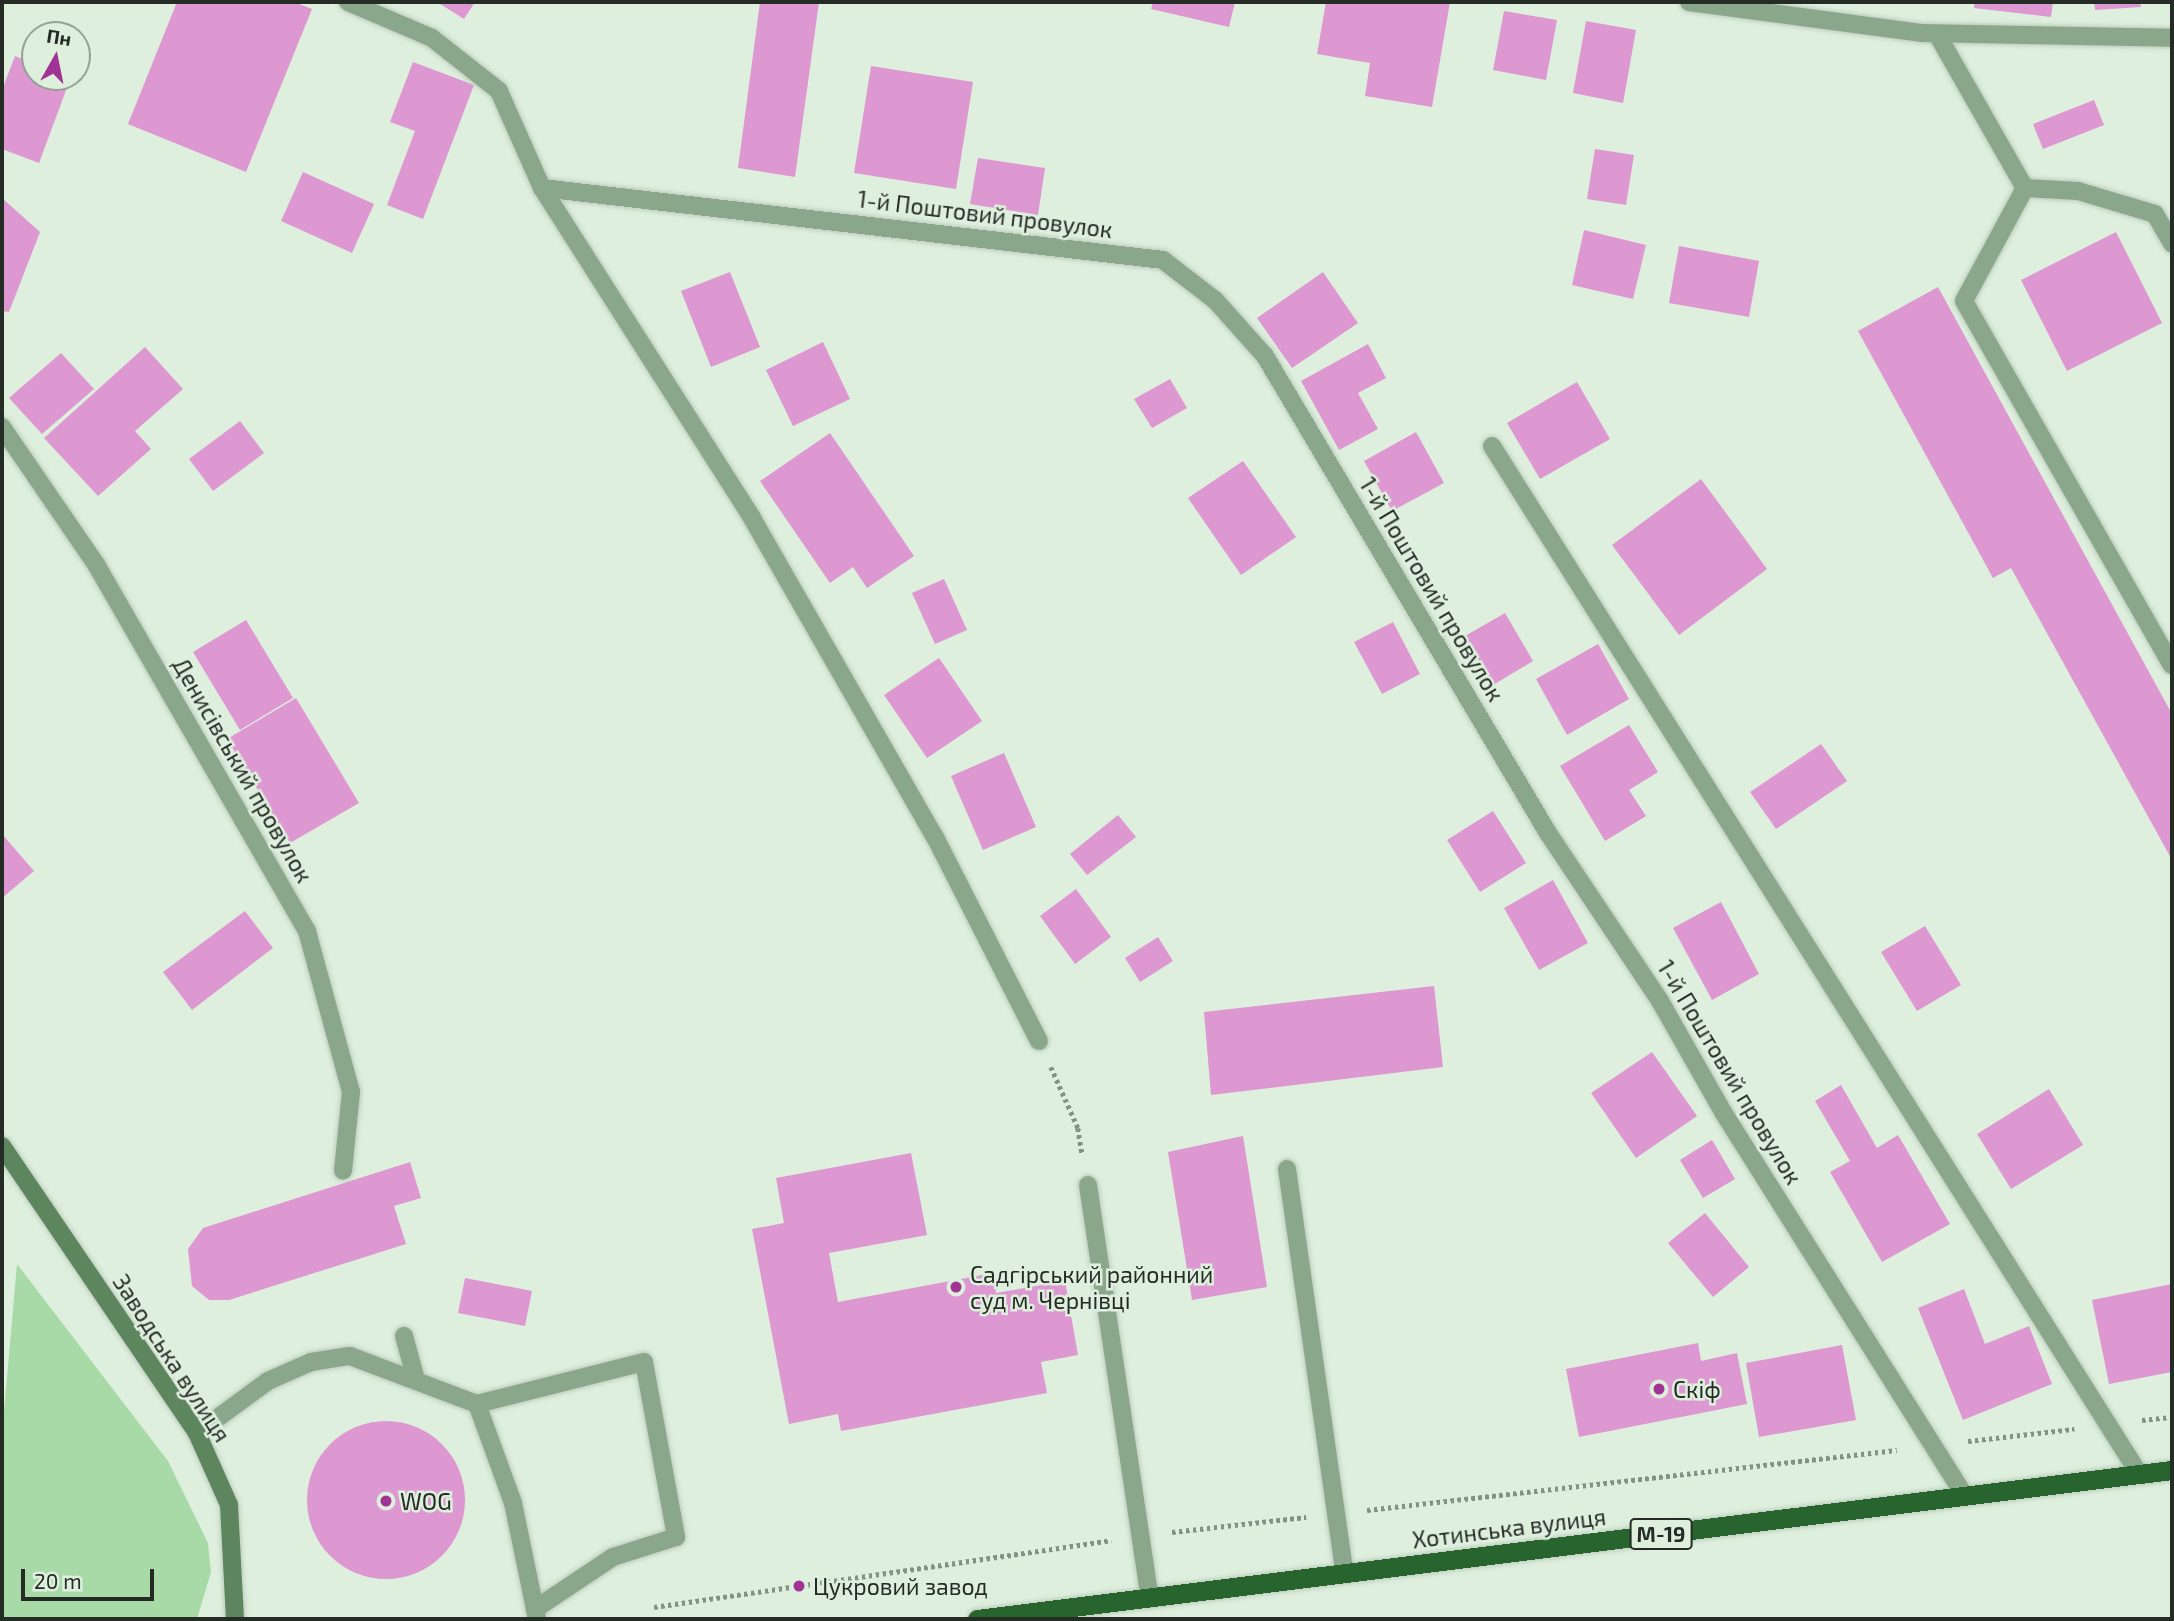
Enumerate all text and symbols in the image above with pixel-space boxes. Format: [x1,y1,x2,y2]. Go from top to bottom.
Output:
north arrow [21,21,91,91]
text: Пн [45,23,73,50]
street label: 1-й Поштовий провулок [856,185,1114,243]
street label: 1-й Поштовий провулок [1354,472,1510,706]
street label: Денисівський провулок [167,653,319,887]
street label: 1-й Поштовий провулок [1652,955,1808,1189]
place label: Садгірський районний суд м. Чернівці [970,1260,1213,1314]
street label: Заводська вулиця [108,1269,236,1447]
marker: Садгірський районний суд м. Чернівці [948,1279,964,1295]
place label: Скіф [1673,1375,1721,1403]
marker: Скіф [1651,1381,1667,1397]
place label: WOG [400,1487,452,1515]
marker: WOG [378,1493,394,1509]
street label: Хотинська вулиця [1411,1502,1607,1554]
road number: М-19 [1630,1516,1692,1552]
scale bar [24,1554,158,1598]
text: 20 m [34,1568,82,1593]
place label: Цукровий завод [813,1572,988,1600]
marker: Цукровий завод [791,1578,807,1594]

